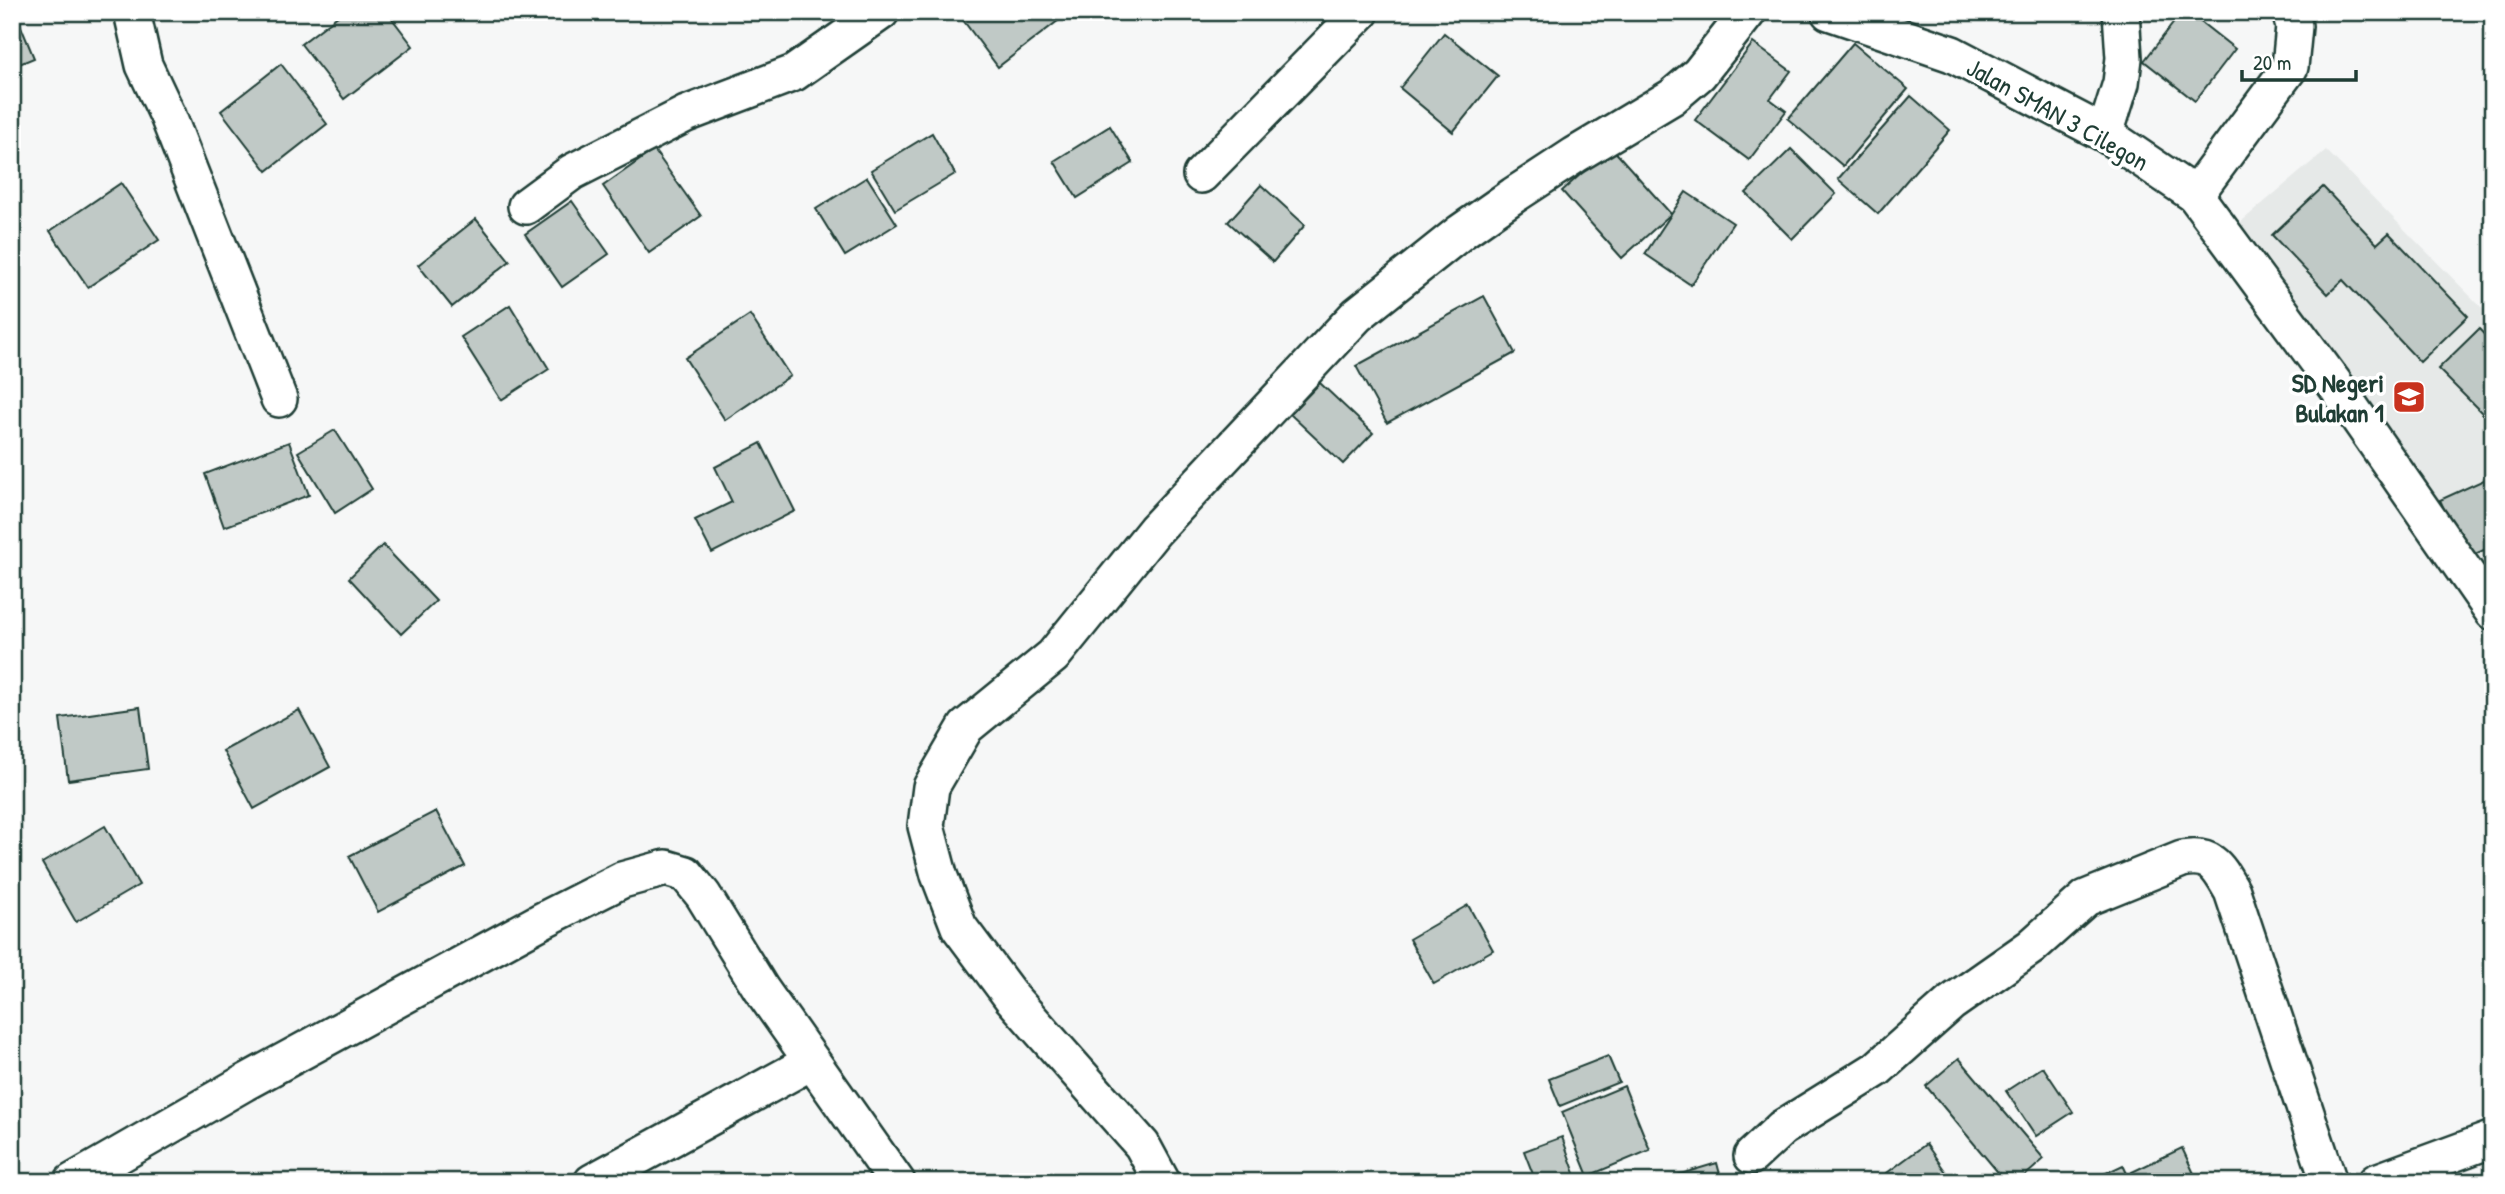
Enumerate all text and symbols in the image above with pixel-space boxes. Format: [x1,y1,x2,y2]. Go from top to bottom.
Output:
scale bar [2242,38,2356,82]
text: 20 m [2253,48,2291,77]
street label: Jalan SMAN 3 Cilegon [1961,49,2155,179]
place label: SD Negeri Bulakan 1 [2292,365,2384,430]
school or university icon: SD Negeri Bulakan 1 [2390,378,2428,416]

